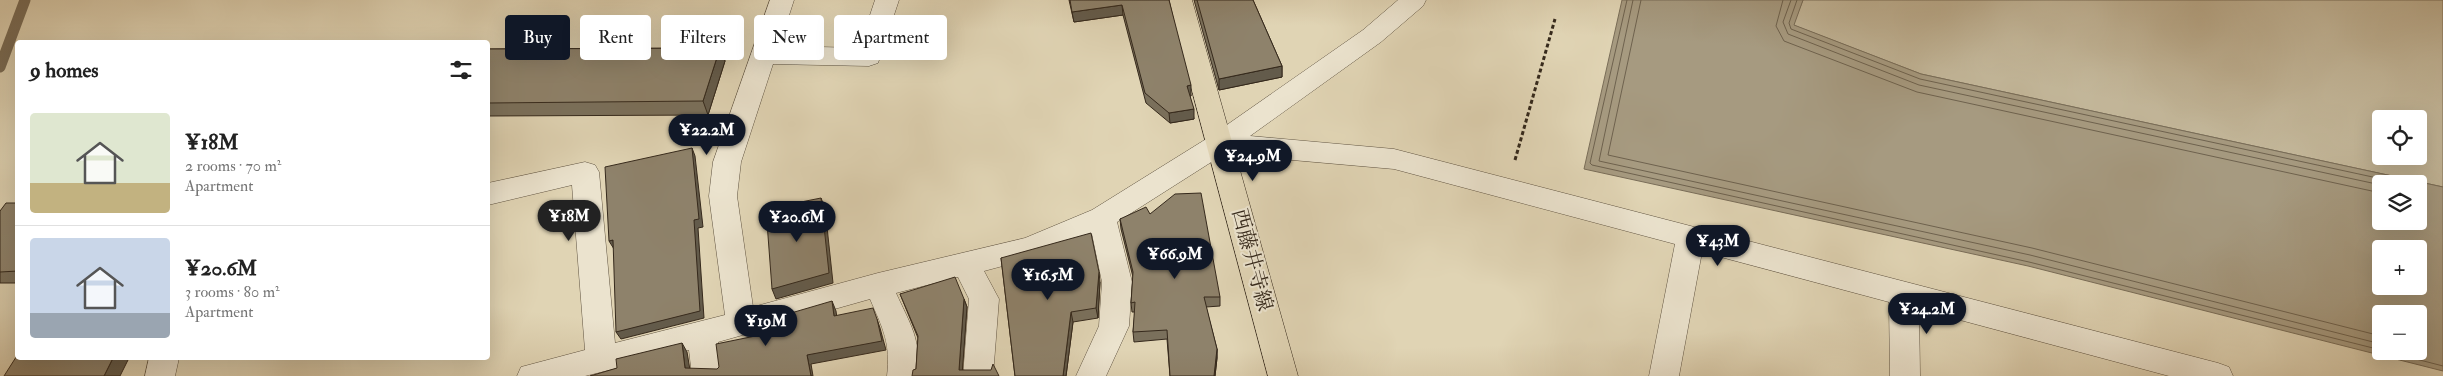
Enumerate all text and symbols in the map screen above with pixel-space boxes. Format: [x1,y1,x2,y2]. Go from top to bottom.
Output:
chip: Buy [505,15,570,60]
chip: Rent [580,15,651,60]
chip: Filters [661,15,744,60]
chip: New [754,15,824,60]
chip: Apartment [834,15,947,60]
icon: filters [447,56,475,84]
text: 9 homes [30,57,99,84]
map controls [2372,110,2427,360]
button: locate [2372,110,2427,165]
pin: ¥22.2M [666,114,748,156]
text: ¥22.2M [680,120,734,140]
text: ¥18M [185,129,238,156]
icon: home [70,133,130,193]
pin: ¥24.9M [1212,140,1294,182]
text: ¥24.9M [1225,146,1281,166]
text: 2 rooms · 70 m² [185,156,281,176]
button: layers [2372,175,2427,230]
text: Apartment [185,176,253,196]
pin: ¥18M [539,200,599,242]
pin: ¥20.6M [756,200,838,243]
text: ¥18M [549,206,589,226]
street label: 西藤井寺線 [1225,206,1279,314]
text: ¥20.6M [770,207,825,227]
pin: ¥43M [1688,224,1748,267]
text: ¥43M [1697,231,1739,251]
pin: ¥66.9M [1134,238,1216,280]
button: + [2372,240,2427,295]
text: ¥66.9M [1148,244,1202,264]
text: ¥20.6M [185,255,257,282]
icon: home [70,258,130,318]
pin: ¥16.5M [1007,258,1089,301]
text: ¥16.5M [1022,265,1074,285]
text: 3 rooms · 80 m² [185,282,280,302]
pin: ¥24.2M [1886,292,1968,335]
text: ¥24.2M [1899,299,1955,319]
text: Apartment [185,302,253,322]
pin: ¥19M [736,304,796,347]
button: − [2372,305,2427,360]
text: ¥19M [745,311,787,331]

